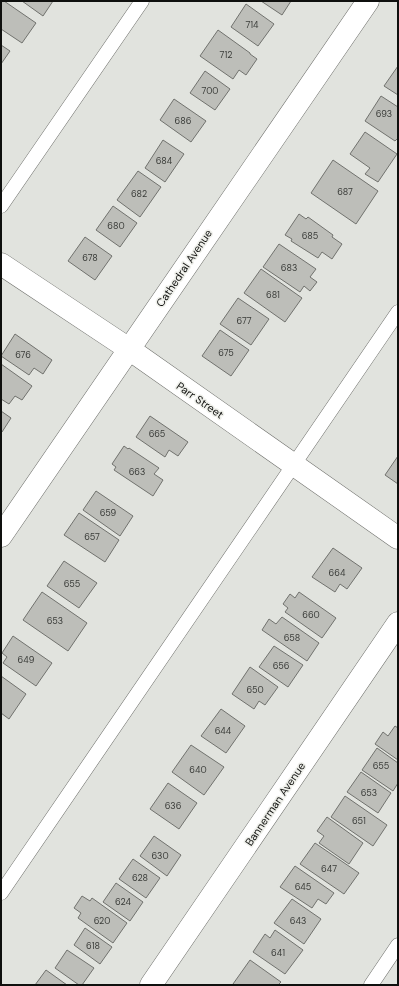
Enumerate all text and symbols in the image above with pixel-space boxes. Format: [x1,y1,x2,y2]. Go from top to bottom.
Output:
house number: 714 [245,19,259,31]
house number: 712 [220,49,232,61]
house number: 700 [202,85,219,97]
house number: 693 [376,108,392,120]
house number: 686 [175,115,192,127]
house number: 684 [156,155,173,167]
house number: 687 [337,186,353,198]
house number: 682 [131,188,147,200]
house number: 680 [107,220,125,232]
street label: Cathedral Avenue [153,227,215,309]
house number: 685 [302,230,318,242]
house number: 678 [82,252,98,264]
house number: 683 [281,262,297,274]
house number: 681 [266,289,280,301]
house number: 677 [236,315,252,327]
house number: 675 [218,347,234,359]
house number: 676 [15,349,31,361]
street label: Parr Street [174,379,226,421]
house number: 665 [149,428,165,440]
house number: 663 [129,466,145,478]
house number: 659 [100,507,117,519]
house number: 657 [84,531,100,543]
house number: 664 [329,567,346,579]
house number: 655 [64,578,80,590]
house number: 660 [302,609,320,621]
house number: 653 [47,615,63,627]
house number: 658 [284,632,300,644]
house number: 649 [18,654,35,666]
house number: 656 [273,660,290,672]
house number: 650 [246,684,264,696]
house number: 644 [215,725,232,737]
street label: Bannerman Avenue [242,759,308,849]
house number: 655 [373,760,389,772]
house number: 640 [189,764,207,776]
house number: 653 [361,787,377,799]
house number: 636 [165,800,182,812]
house number: 651 [352,815,366,827]
house number: 630 [151,850,169,862]
house number: 647 [321,863,337,875]
house number: 628 [132,872,148,884]
house number: 645 [295,881,311,893]
house number: 624 [115,896,131,908]
house number: 620 [94,915,110,927]
house number: 643 [290,915,306,927]
house number: 618 [86,940,100,952]
house number: 641 [271,947,285,959]

